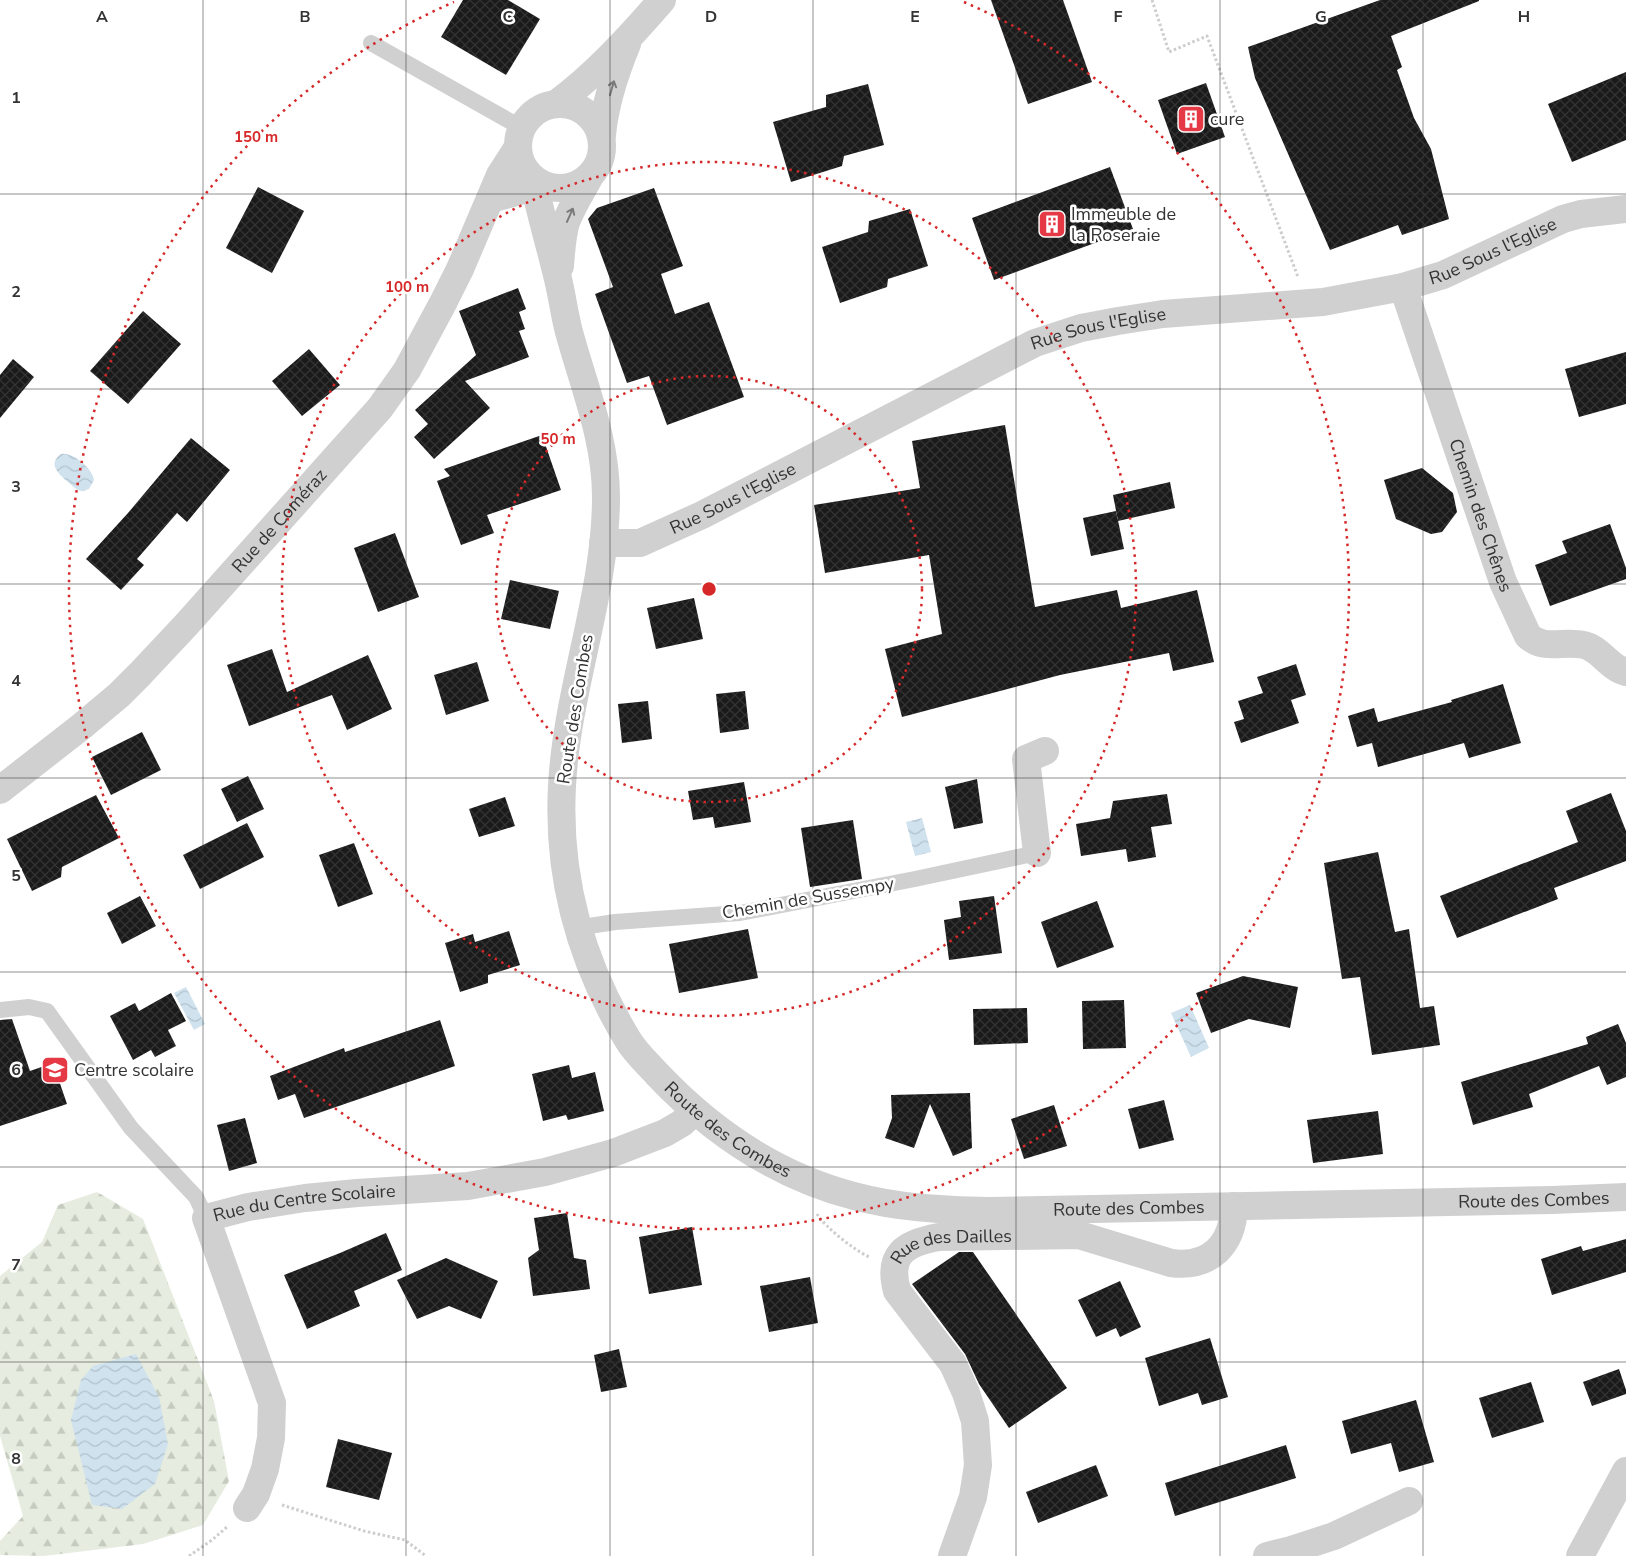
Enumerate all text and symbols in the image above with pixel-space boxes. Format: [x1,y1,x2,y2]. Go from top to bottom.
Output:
text: A [96,6,108,28]
text: B [299,6,311,28]
text: C [503,6,514,28]
text: D [705,6,717,28]
text: E [910,6,920,28]
text: F [1114,6,1123,28]
text: G [1315,6,1327,28]
text: H [1518,6,1530,28]
one-way arrow [607,80,617,96]
text: 1 [11,87,21,109]
building icon: cure [1176,104,1206,134]
place label: cure [1210,107,1244,131]
text: 150 m [234,127,278,147]
place label: Immeuble de la Roseraie [1071,202,1176,247]
one-way arrow [565,208,575,223]
building icon: Immeuble de la Roseraie [1037,209,1067,239]
street label: Rue Sous l'Eglise [1426,212,1561,291]
text: 100 m [385,277,429,297]
text: 2 [11,281,21,303]
street label: Rue Sous l'Eglise [1028,302,1168,356]
text: 50 m [540,429,576,449]
street label: Chemin des Chênes [1443,436,1518,596]
street label: Rue Sous l'Eglise [666,457,800,540]
street label: Rue de Coméraz [226,464,332,578]
text: 3 [11,476,21,498]
centre of rings [700,580,718,598]
street label: Route des Combes [551,632,599,786]
text: 4 [11,670,21,692]
text: 5 [11,865,21,887]
street label: Chemin de Sussempy [720,871,897,925]
school or university icon: Centre scolaire [40,1055,70,1085]
place label: Centre scolaire [74,1058,194,1082]
text: 6 [11,1059,21,1081]
street label: Route des Combes [659,1076,795,1184]
street label: Rue du Centre Scolaire [210,1179,396,1228]
street label: Route des Combes [1458,1186,1610,1214]
street label: Route des Combes [1053,1195,1205,1222]
street label: Rue des Dailles [885,1224,1012,1268]
text: 7 [11,1254,21,1276]
text: 8 [11,1448,21,1470]

